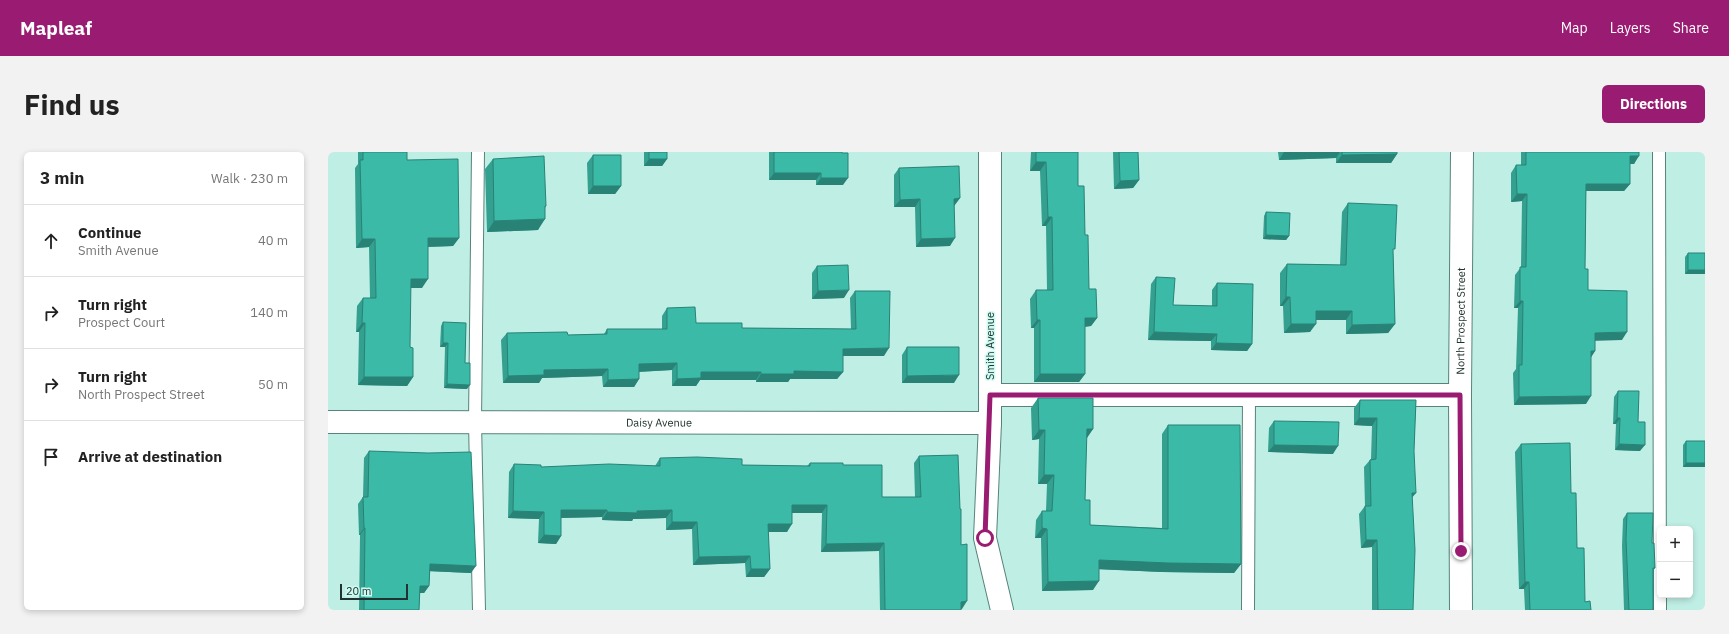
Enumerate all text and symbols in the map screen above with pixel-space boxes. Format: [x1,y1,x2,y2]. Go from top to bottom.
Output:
text: Mapleaf [20,16,92,40]
text: Map [1561,19,1588,37]
text: Layers [1610,19,1651,37]
text: Share [1673,19,1709,37]
button: Directions [1602,85,1705,123]
text: Find us [24,86,120,123]
text: 3 min [40,167,84,189]
text: Walk · 230 m [211,170,288,187]
text: Continue [78,223,142,242]
icon: ahead [40,230,62,252]
text: 40 m [258,232,288,249]
text: Smith Avenue [78,242,159,259]
street label: North Prospect Street [1453,267,1468,375]
text: Turn right [78,295,147,314]
icon: right [40,302,62,324]
text: 140 m [250,304,288,321]
street label: Smith Avenue [983,312,997,380]
text: Prospect Court [78,314,165,331]
text: Turn right [78,367,147,386]
icon: right [40,374,62,396]
text: 50 m [258,376,288,393]
text: North Prospect Street [78,386,205,403]
street label: Daisy Avenue [626,415,692,430]
icon: arrive [40,446,62,468]
text: Arrive at destination [78,447,222,466]
map controls [1657,526,1693,598]
button: + [1657,526,1693,562]
route start [976,529,994,547]
route end [1452,542,1470,560]
button: − [1657,562,1693,598]
scale bar [340,582,408,601]
text: 20 m [346,584,371,598]

